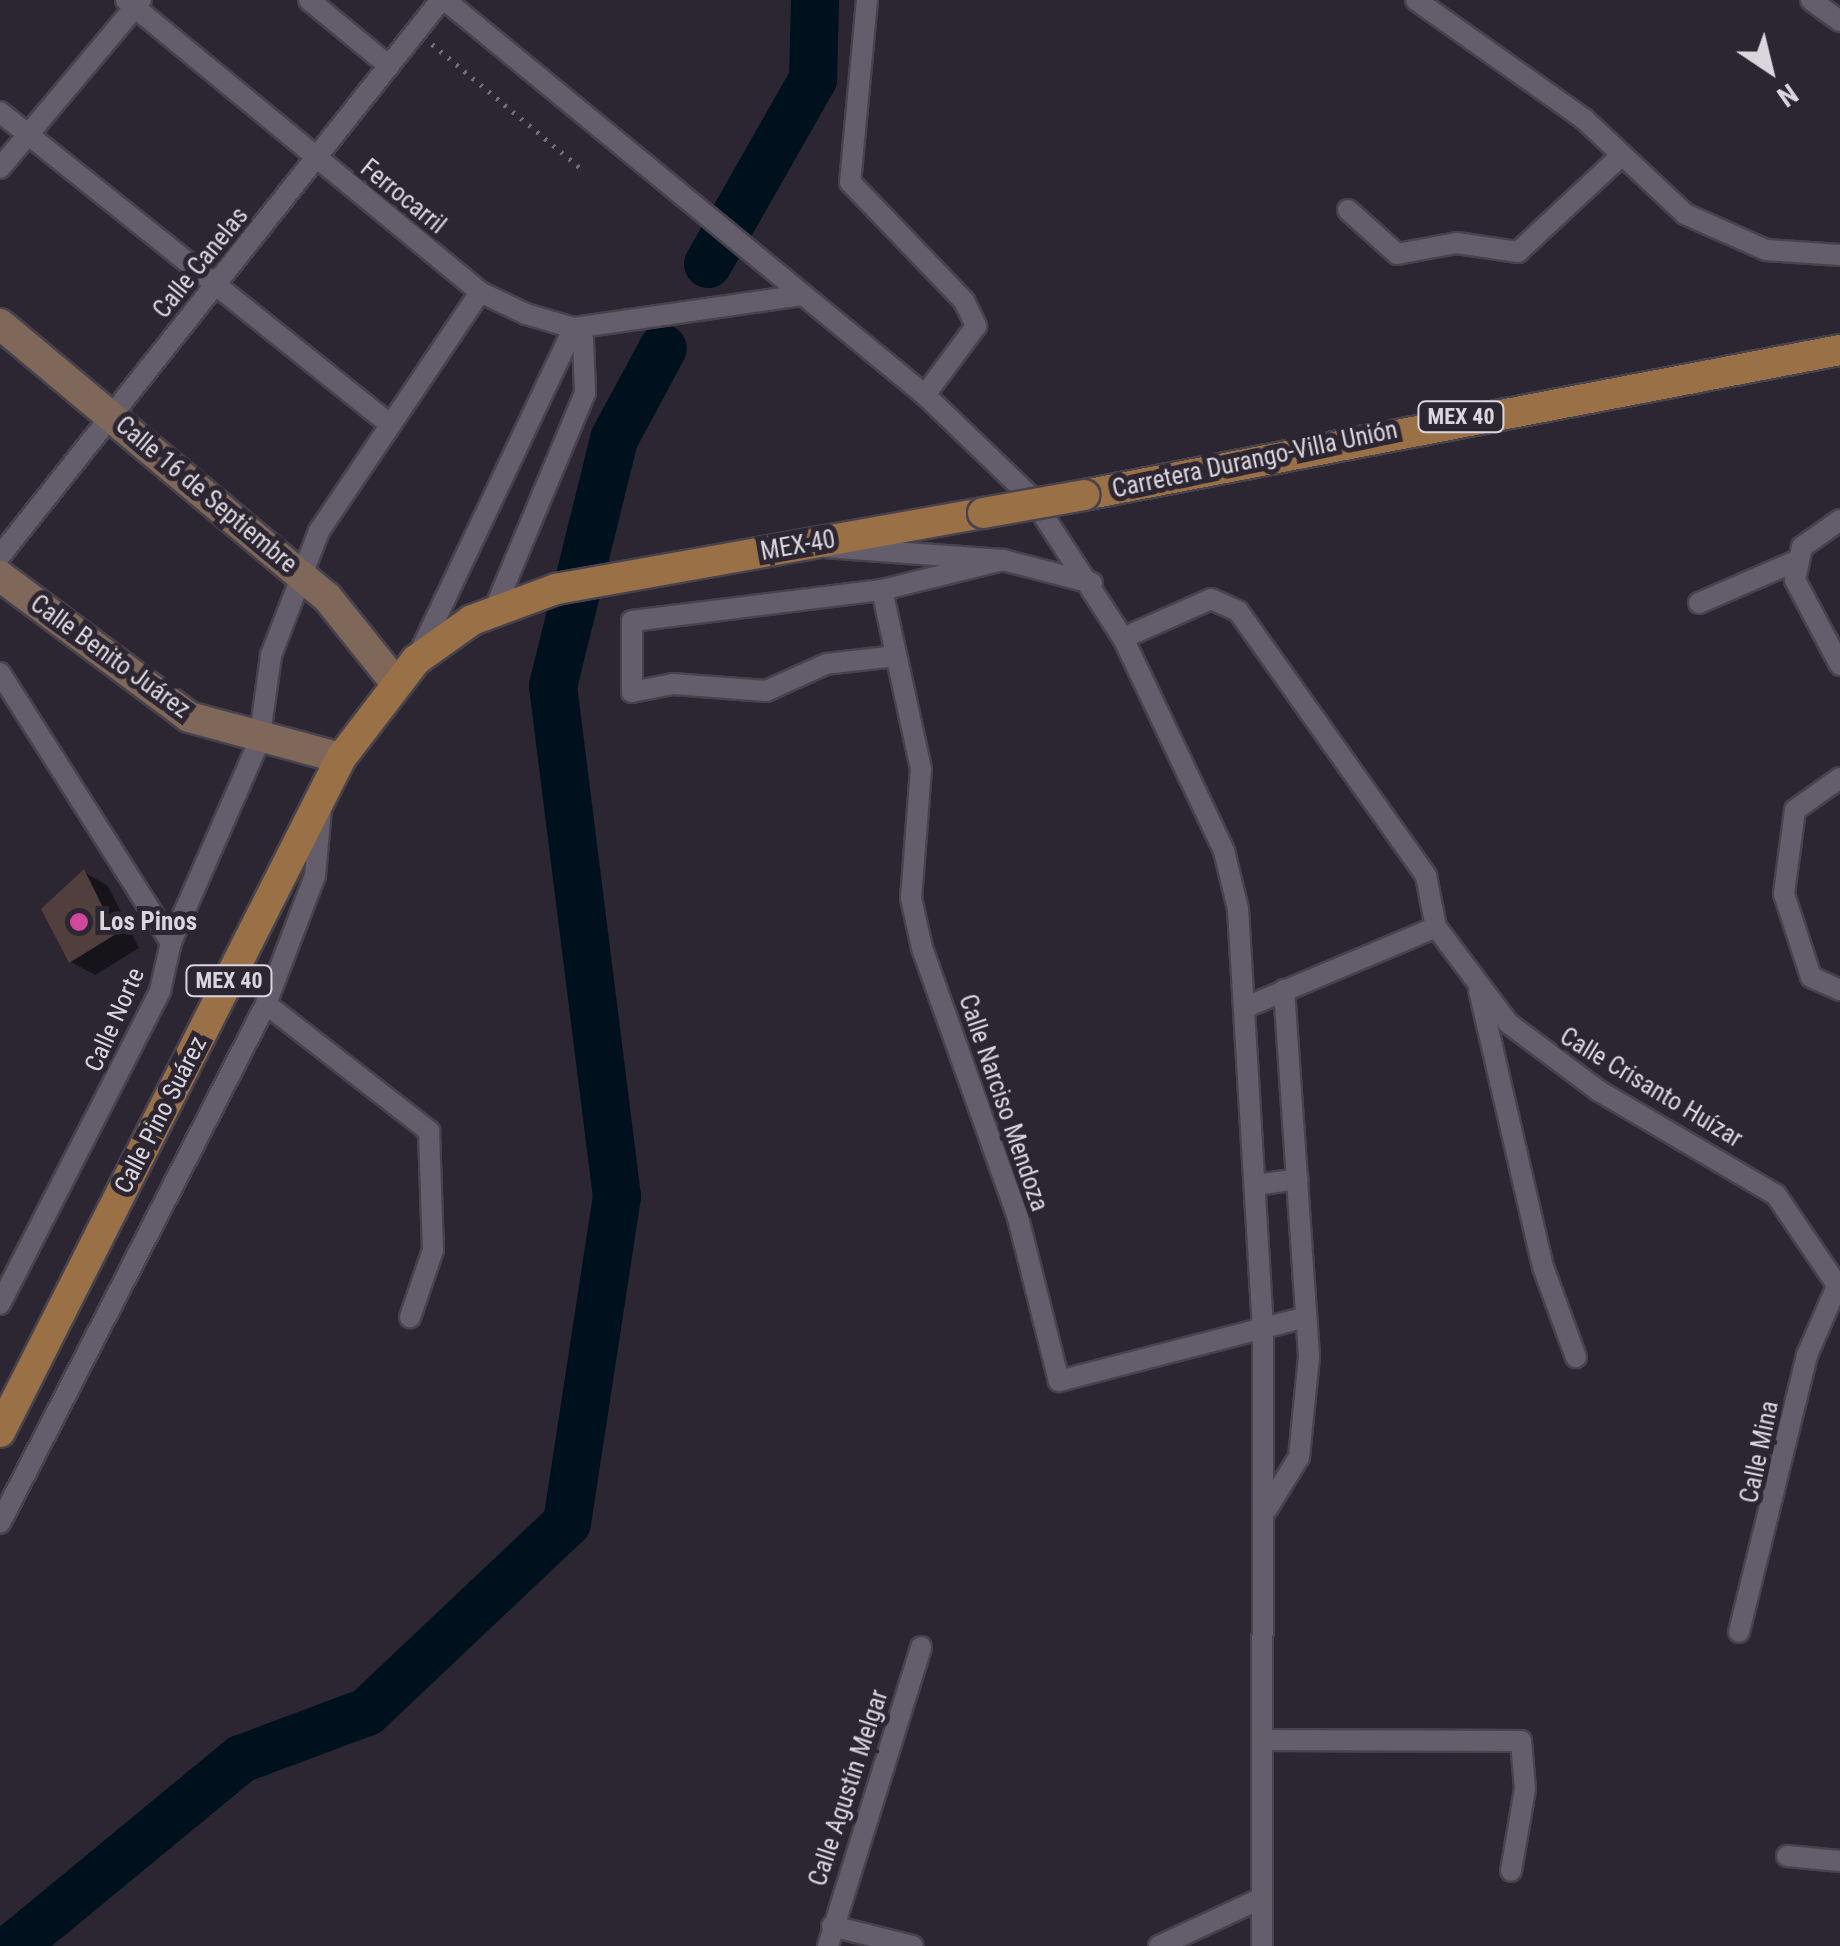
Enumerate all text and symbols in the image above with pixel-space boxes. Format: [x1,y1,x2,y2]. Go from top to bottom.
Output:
north arrow [1720,20,1820,120]
text: N [1771,77,1804,113]
street label: Ferrocarril [354,153,452,241]
street label: Calle Canelas [147,201,255,325]
road number: MEX 40 [1416,400,1506,434]
street label: Calle 16 de Septiembre [109,410,303,580]
street label: Carretera Durango-Villa Unión [1110,415,1400,505]
street label: MEX-40 [758,525,838,567]
street label: Calle Benito Juárez [24,589,196,725]
place label: Los Pinos [99,907,197,937]
marker: Los Pinos [68,911,90,933]
street label: Calle Norte [79,963,151,1077]
road number: MEX 40 [184,964,274,998]
street label: Calle Narciso Mendoza [952,991,1054,1215]
street label: Calle Crisanto Huízar [1554,1022,1748,1154]
street label: Calle Pino Suárez [109,1031,213,1199]
street label: Calle Mina [1735,1398,1785,1506]
street label: Calle Agustín Melgar [803,1686,895,1890]

